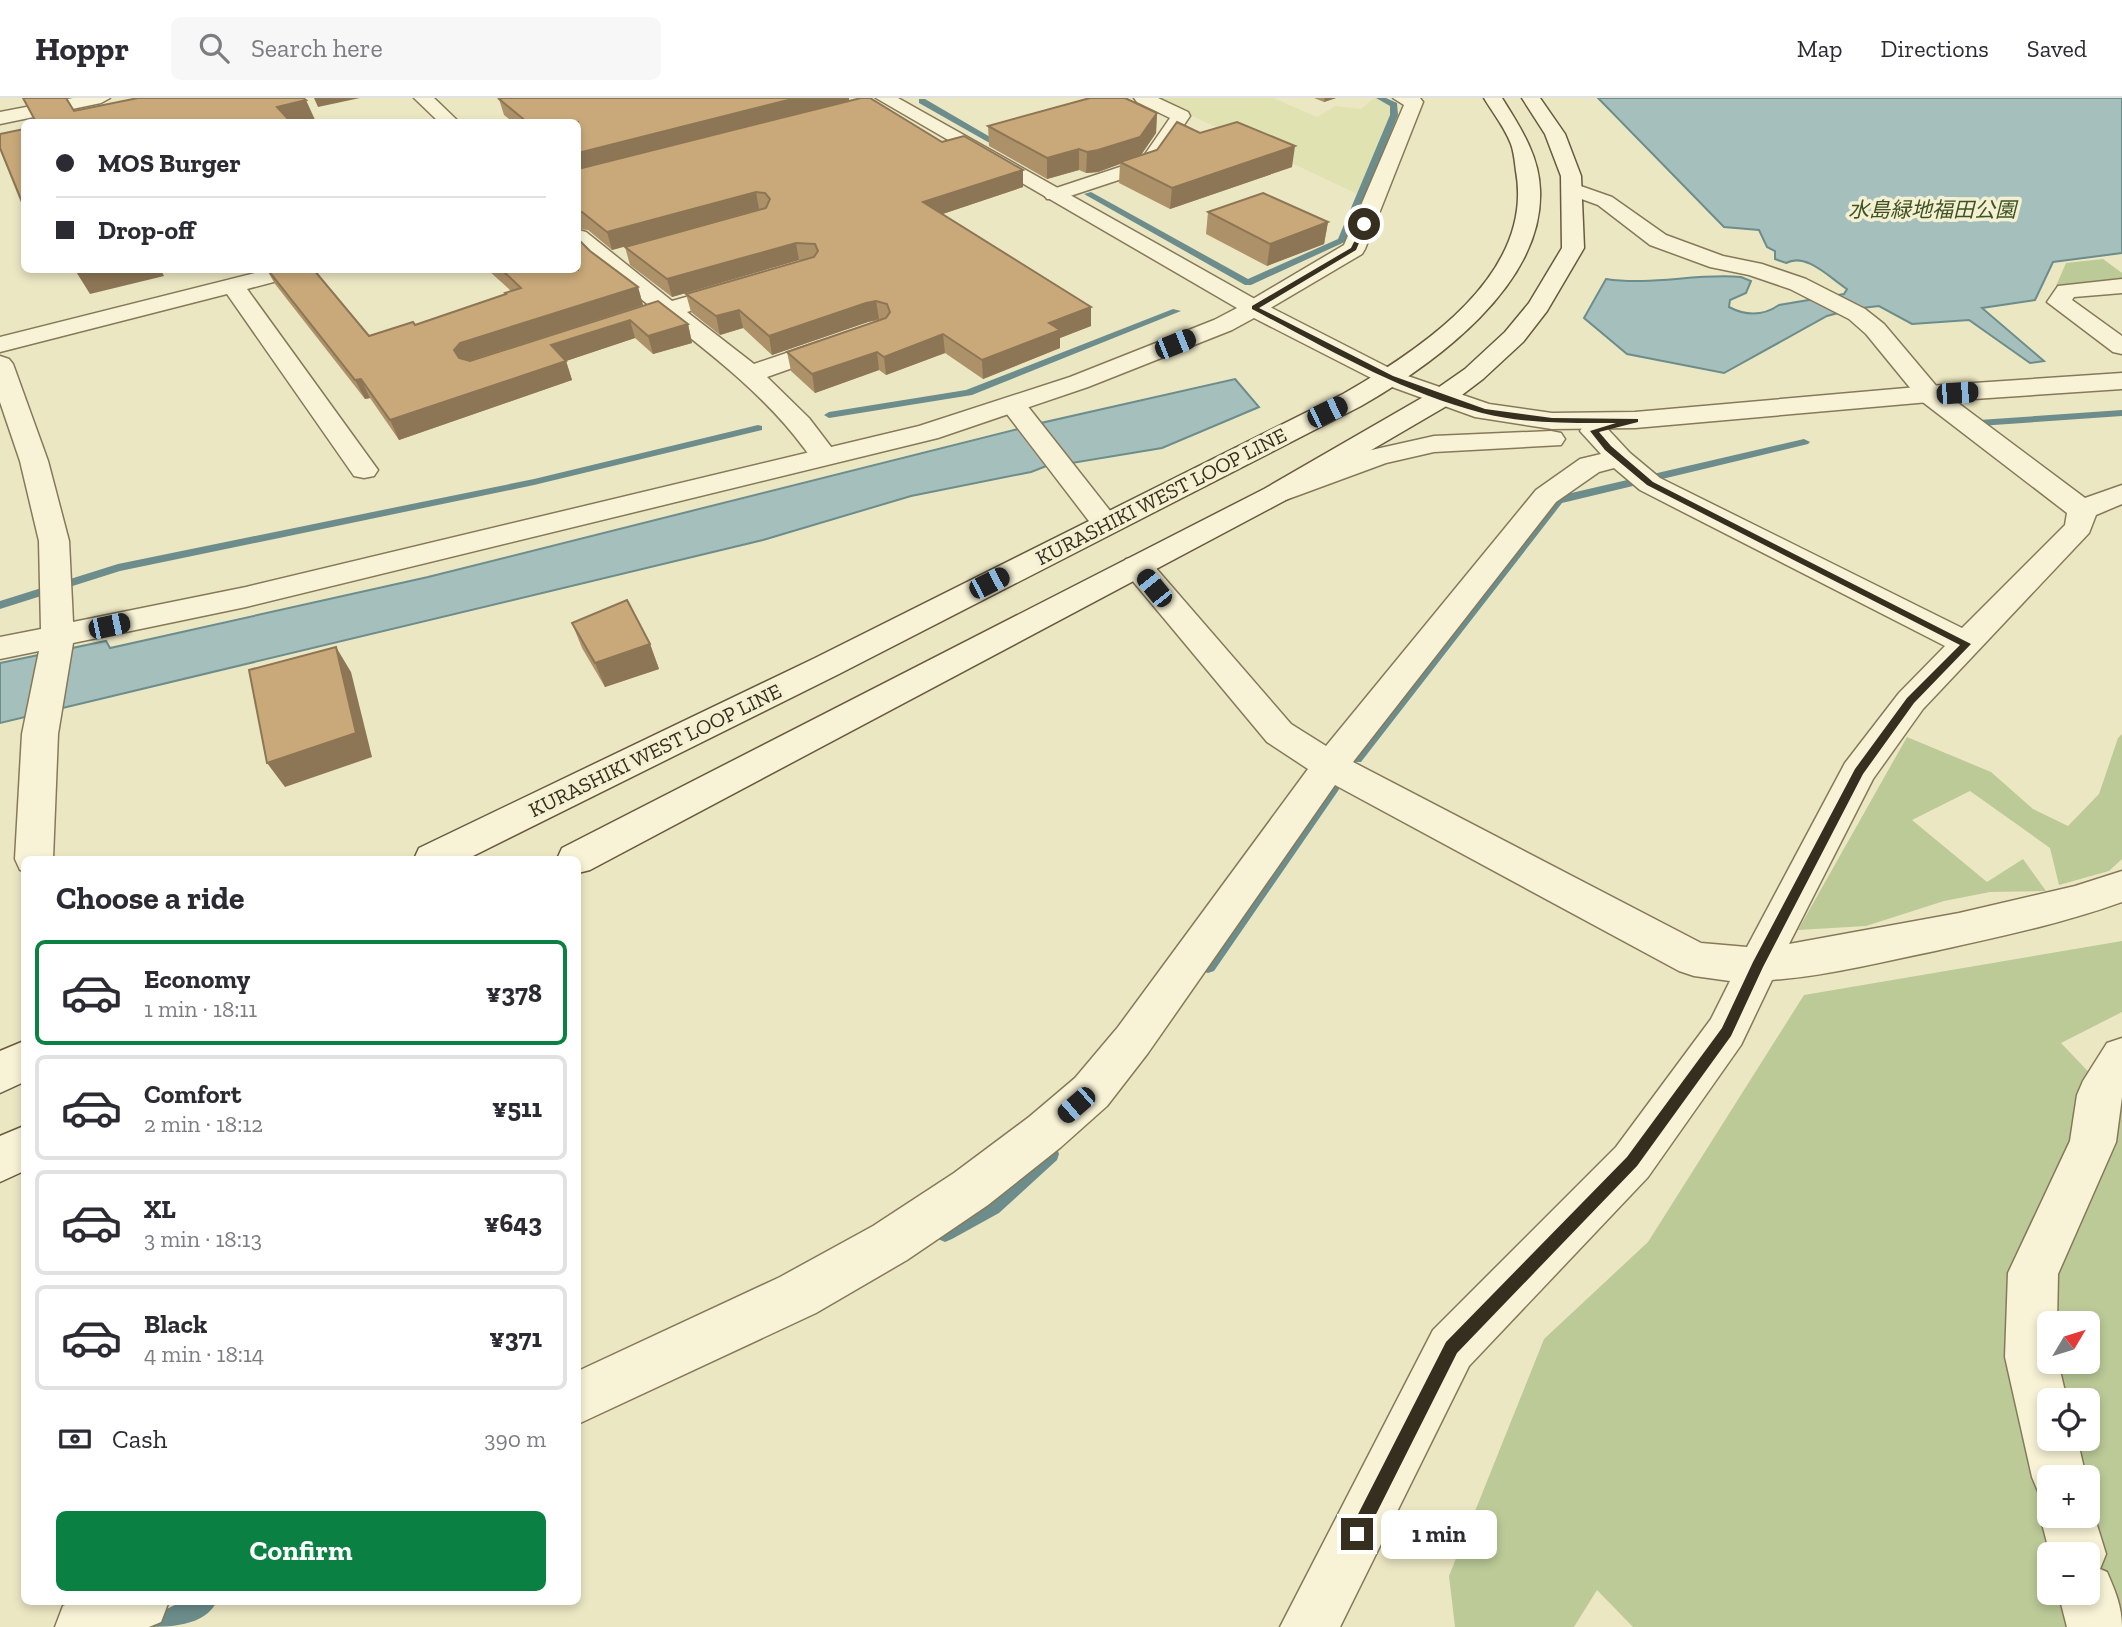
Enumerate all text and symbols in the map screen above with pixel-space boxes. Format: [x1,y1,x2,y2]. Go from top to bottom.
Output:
search box [171,17,661,80]
text: Hoppr [35,29,129,68]
icon: search [195,29,233,67]
text: Search here [251,32,383,64]
text: Map [1797,34,1843,63]
text: Directions [1881,34,1989,63]
text: Saved [2027,34,2087,63]
text: MOS Burger [98,147,241,179]
park label: 水島緑地福田公園 [1848,197,2019,222]
route start [1348,208,1380,240]
text: Drop-off [98,214,195,246]
car [1152,326,1199,362]
car [1936,381,1979,405]
car [1304,393,1351,431]
street label: KURASHIKI WEST LOOP LINE [1031,422,1291,570]
car [966,564,1013,602]
car [1133,565,1176,611]
car [87,611,132,641]
street label: KURASHIKI WEST LOOP LINE [525,678,785,822]
text: Choose a ride [56,879,244,917]
icon: car [60,961,123,1024]
text: Economy [144,963,250,995]
text: ¥378 [486,977,542,1009]
text: 1 min · 18:11 [144,995,257,1023]
icon: car [60,1076,123,1139]
text: Comfort [144,1078,241,1110]
car [1054,1083,1099,1127]
text: ¥511 [492,1092,542,1124]
text: 2 min · 18:12 [144,1110,263,1138]
icon: car [60,1191,123,1254]
text: XL [144,1193,176,1225]
text: ¥643 [484,1207,542,1239]
text: 3 min · 18:13 [144,1225,262,1253]
icon: car [60,1306,123,1369]
text: Black [144,1308,207,1340]
north arrow [2037,1311,2100,1374]
map controls [2037,1311,2100,1605]
text: ¥371 [489,1322,542,1354]
text: 4 min · 18:14 [144,1340,264,1368]
button: locate [2037,1388,2100,1451]
icon: cash [56,1420,94,1458]
text: Cash [112,1423,167,1455]
text: 390 m [484,1425,546,1453]
button: + [2037,1465,2100,1528]
callout: 1 min [1382,1510,1497,1558]
button: Confirm [56,1511,546,1591]
route end [1341,1518,1373,1550]
text: 1 min [1412,1520,1466,1548]
button: − [2037,1542,2100,1605]

